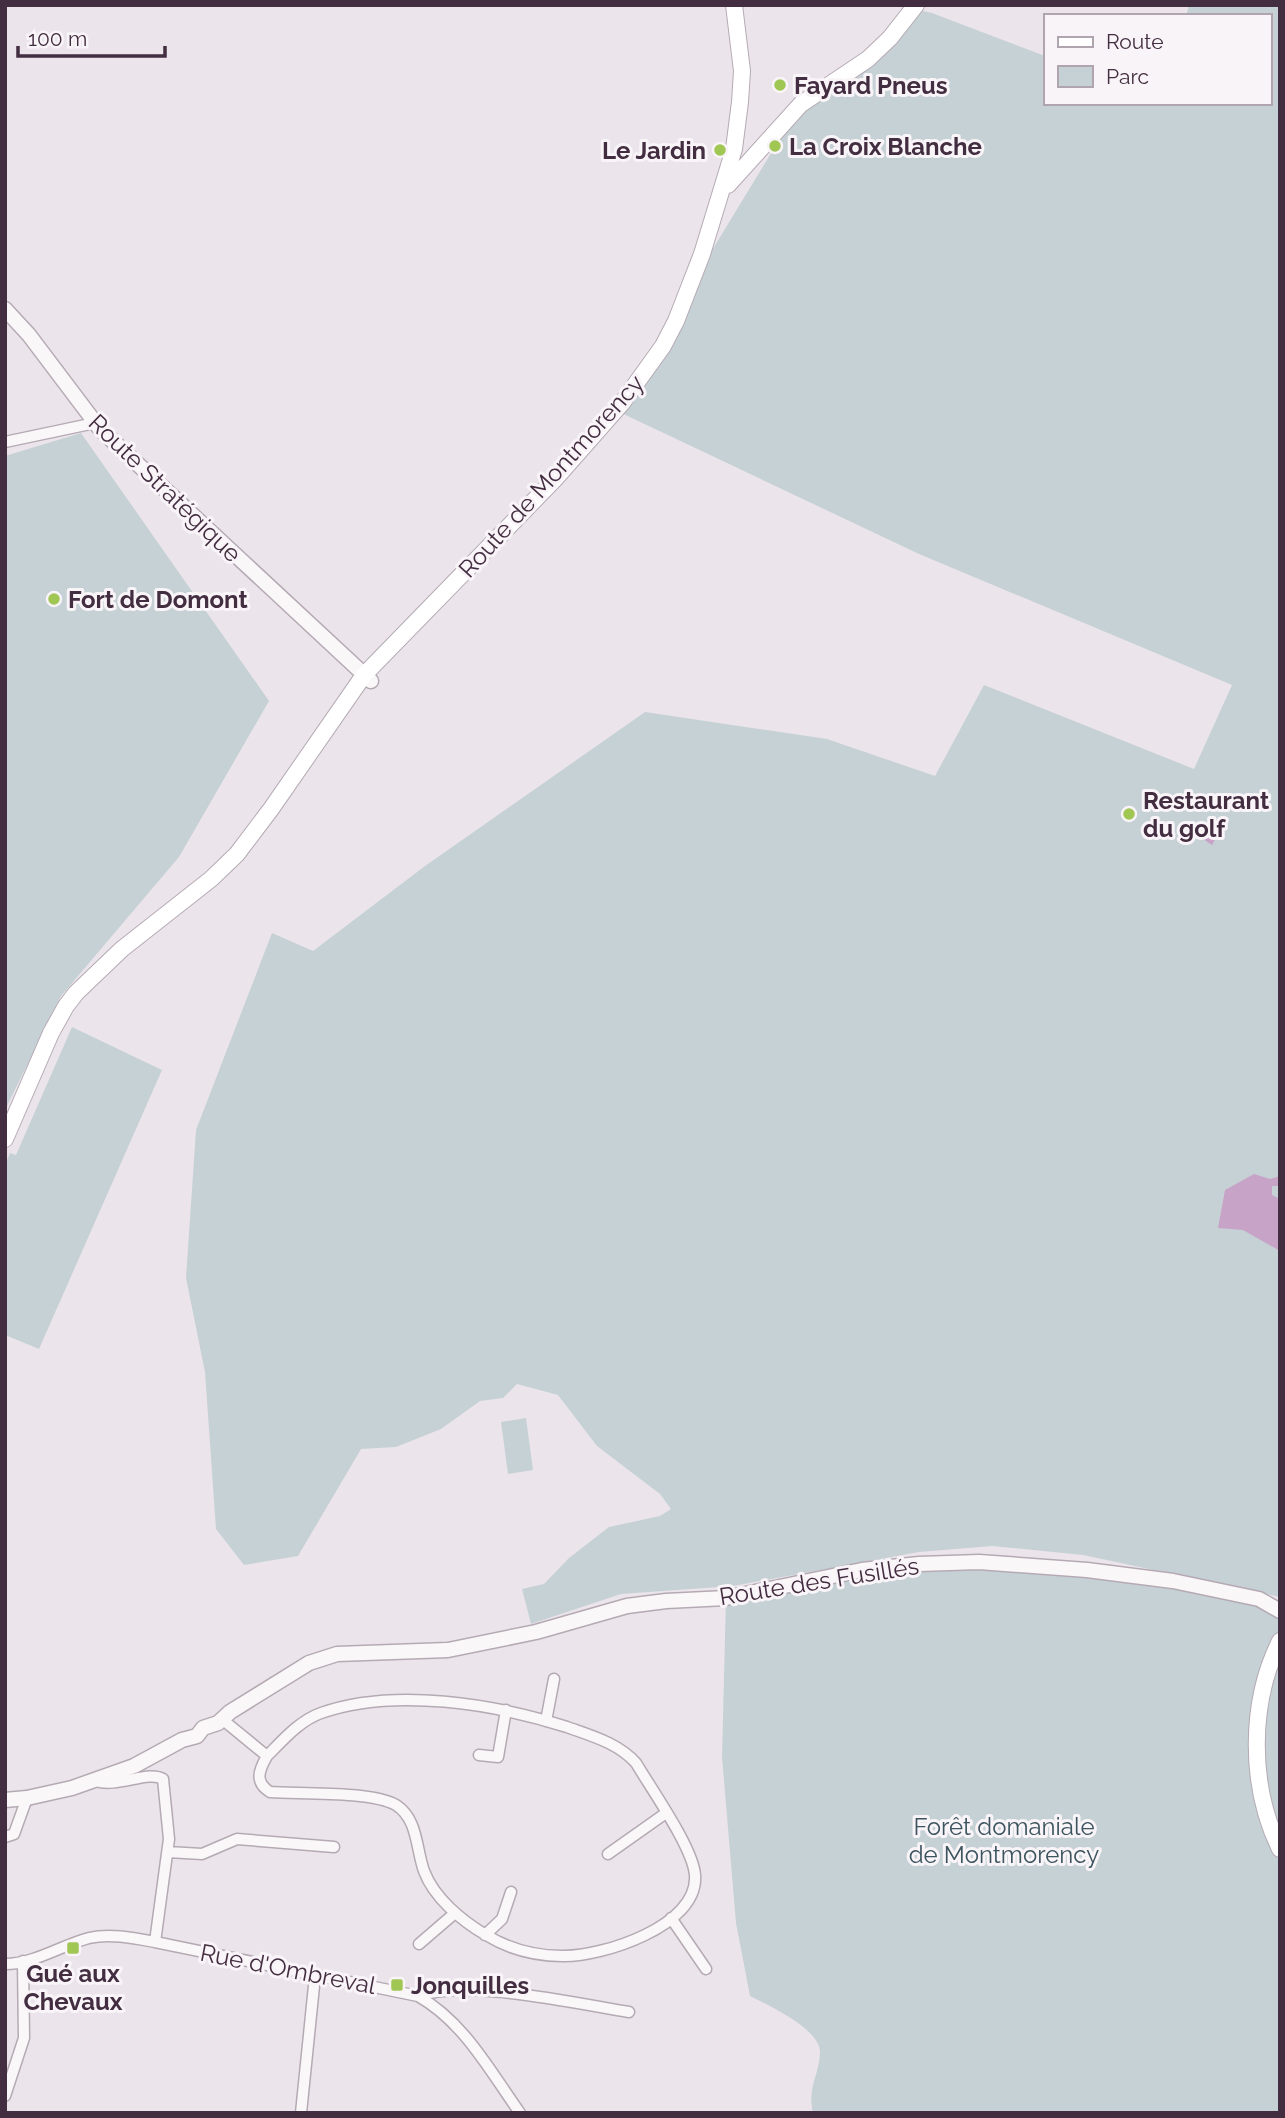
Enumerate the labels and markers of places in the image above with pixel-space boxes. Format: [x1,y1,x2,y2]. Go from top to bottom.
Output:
place label: Fayard Pneus [794,71,948,100]
marker: Fayard Pneus [772,77,788,93]
place label: La Croix Blanche [789,132,982,161]
place label: Le Jardin [602,136,706,165]
marker: La Croix Blanche [767,138,783,154]
marker: Le Jardin [712,142,728,158]
place label: Fort de Domont [68,585,248,614]
marker: Fort de Domont [46,591,62,607]
place label: Restaurant du golf [1143,786,1269,843]
marker: Restaurant du golf [1121,806,1137,822]
marker: Gué aux Chevaux [65,1940,81,1956]
place label: Gué aux Chevaux [23,1959,123,2016]
place label: Jonquilles [411,1971,529,2000]
marker: Jonquilles [389,1977,405,1993]

